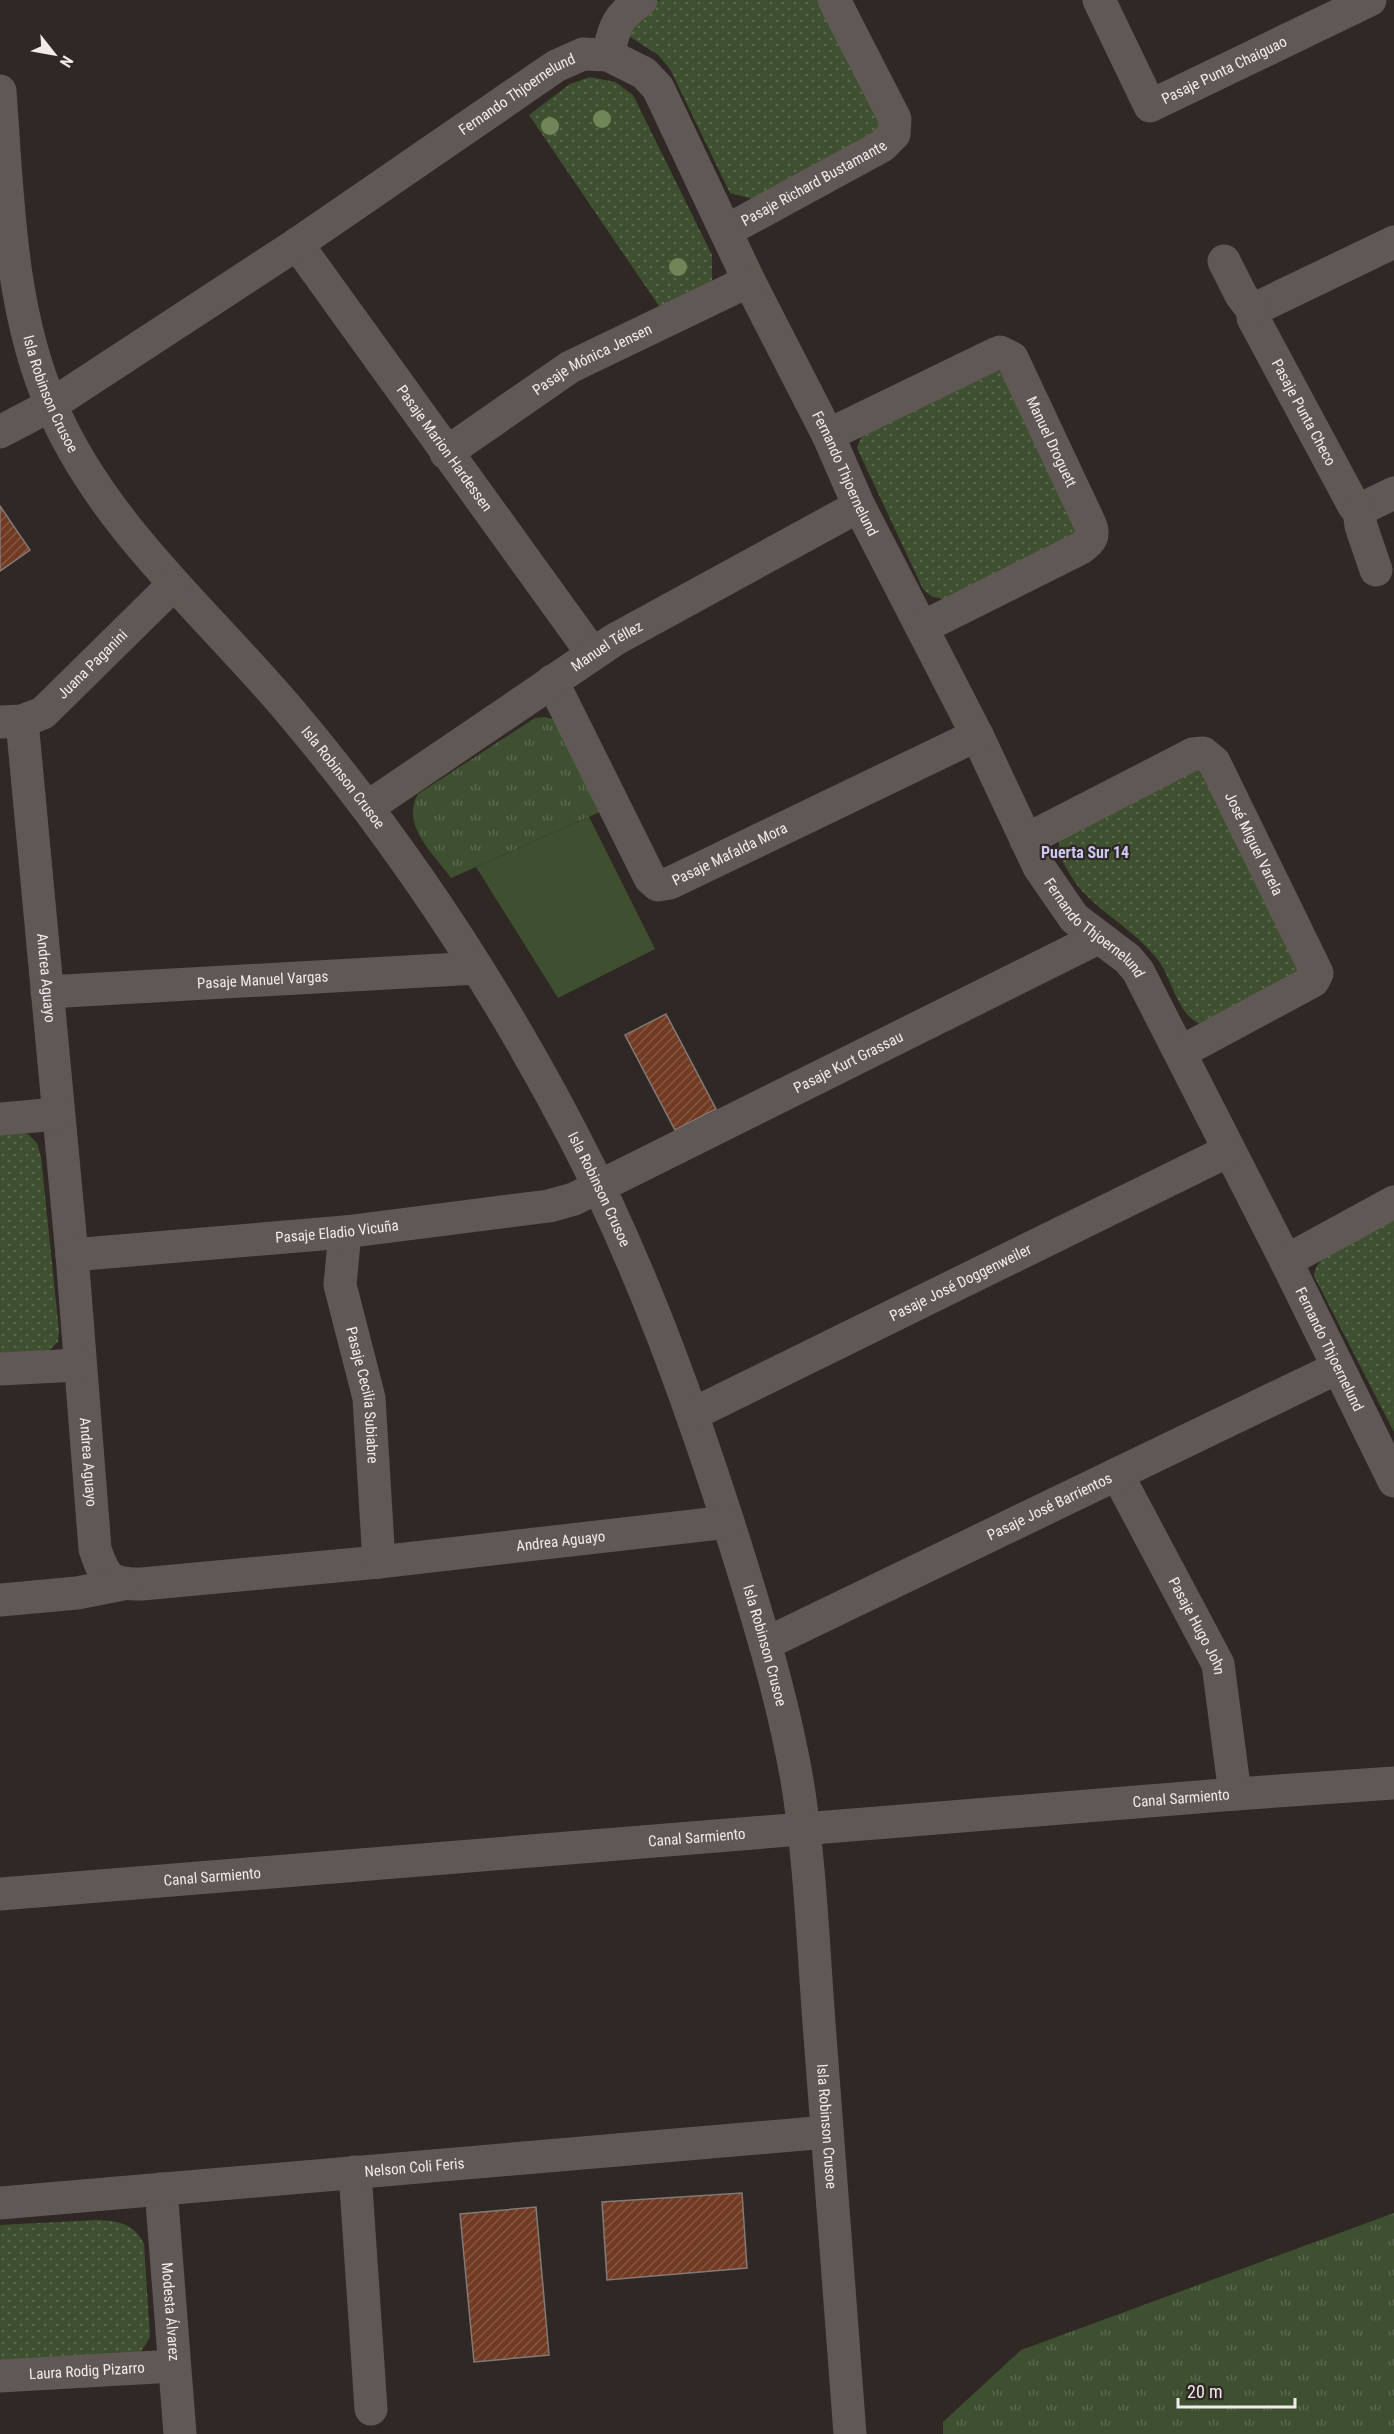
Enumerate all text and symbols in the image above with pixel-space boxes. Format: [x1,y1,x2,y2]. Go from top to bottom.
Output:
north arrow [24,24,84,84]
street label: Pasaje Punta Chaiguao [1159,32,1290,108]
street label: Fernando Thjoernelund [455,50,578,139]
text: N [56,52,77,71]
street label: Pasaje Richard Bustamante [738,137,891,230]
street label: Pasaje Mónica Jensen [529,320,655,399]
street label: Isla Robinson Crusoe [19,333,82,456]
street label: Pasaje Punta Checo [1268,356,1340,469]
street label: Pasaje Marion Hardessen [393,382,496,515]
street label: Manuel Droguett [1022,394,1080,490]
street label: Fernando Thjoernelund [808,408,882,539]
street label: Manuel Téllez [568,617,646,676]
street label: Juana Paganini [54,626,131,703]
street label: Isla Robinson Crusoe [297,723,389,832]
street label: José Miguel Varela [1221,789,1287,898]
street label: Pasaje Mafalda Mora [669,819,790,890]
district label: Puerta Sur 14 [1041,843,1129,862]
street label: Fernando Thjoernelund [1040,875,1149,980]
street label: Andrea Aguayo [33,932,59,1023]
street label: Pasaje Manuel Vargas [197,967,329,993]
street label: Pasaje Kurt Grassau [791,1028,906,1097]
street label: Isla Robinson Crusoe [564,1129,634,1250]
street label: Pasaje Eladio Vicuña [275,1216,400,1247]
street label: Pasaje José Doggenweiler [886,1240,1035,1325]
street label: Fernando Thjoernelund [1291,1284,1367,1414]
street label: Pasaje Cecilia Subiabre [342,1325,382,1464]
street label: Andrea Aguayo [76,1417,101,1507]
street label: Pasaje José Barrientos [984,1469,1115,1544]
street label: Andrea Aguayo [515,1527,606,1555]
street label: Pasaje Hugo John [1165,1574,1228,1676]
street label: Isla Robinson Crusoe [739,1583,790,1708]
street label: Canal Sarmiento [1132,1785,1230,1811]
street label: Canal Sarmiento [647,1825,746,1850]
street label: Canal Sarmiento [163,1864,262,1890]
street label: Isla Robinson Crusoe [813,2063,840,2189]
street label: Nelson Coli Feris [364,2154,465,2181]
street label: Modesta Álvarez [158,2262,183,2362]
street label: Laura Rodig Pizarro [28,2359,145,2383]
scale bar [1178,2371,1295,2409]
text: 20 m [1187,2381,1222,2402]

